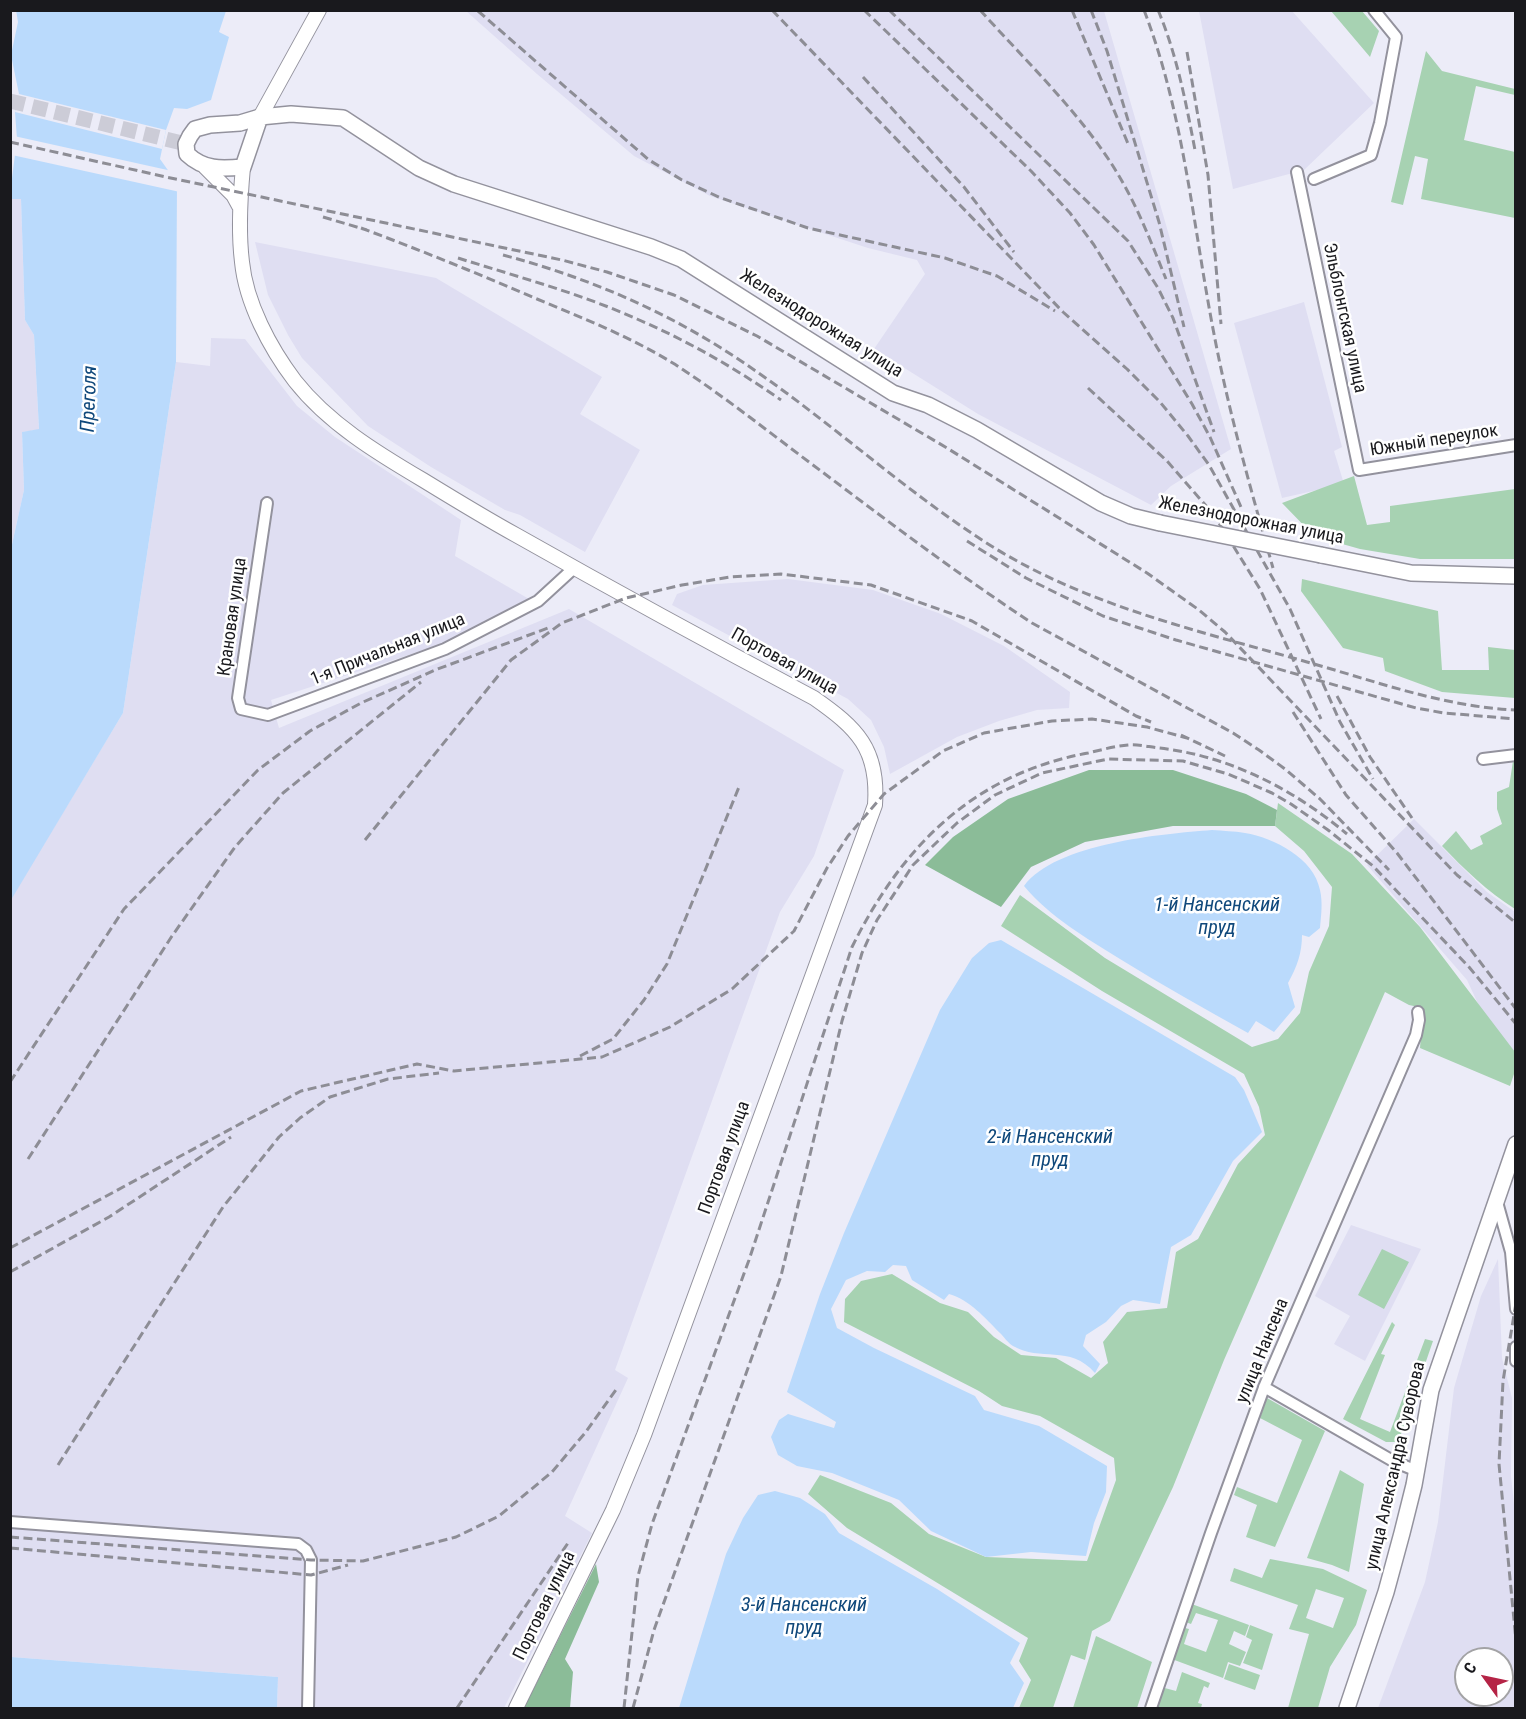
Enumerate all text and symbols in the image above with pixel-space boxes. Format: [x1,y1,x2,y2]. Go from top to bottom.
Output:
street label: Эльблонгская улица [1318,241,1370,395]
street label: Железнодорожная улица [735,265,907,383]
water label: Преголя [77,365,103,433]
street label: Южный переулок [1368,420,1500,462]
street label: Железнодорожная улица [1157,492,1345,550]
street label: Крановая улица [214,556,252,678]
street label: 1-я Причальная улица [308,609,468,691]
street label: Портовая улица [727,624,841,700]
water label: 1-й Нансенский пруд [1154,894,1280,941]
street label: Портовая улица [695,1099,755,1217]
water label: 2-й Нансенский пруд [987,1126,1113,1173]
street label: улица Нансена [1232,1295,1294,1407]
street label: улица Александра Суворова [1362,1360,1430,1572]
street label: Портовая улица [509,1548,581,1664]
water label: 3-й Нансенский пруд [741,1594,867,1641]
north arrow [1454,1647,1514,1707]
text: С [1460,1659,1481,1677]

